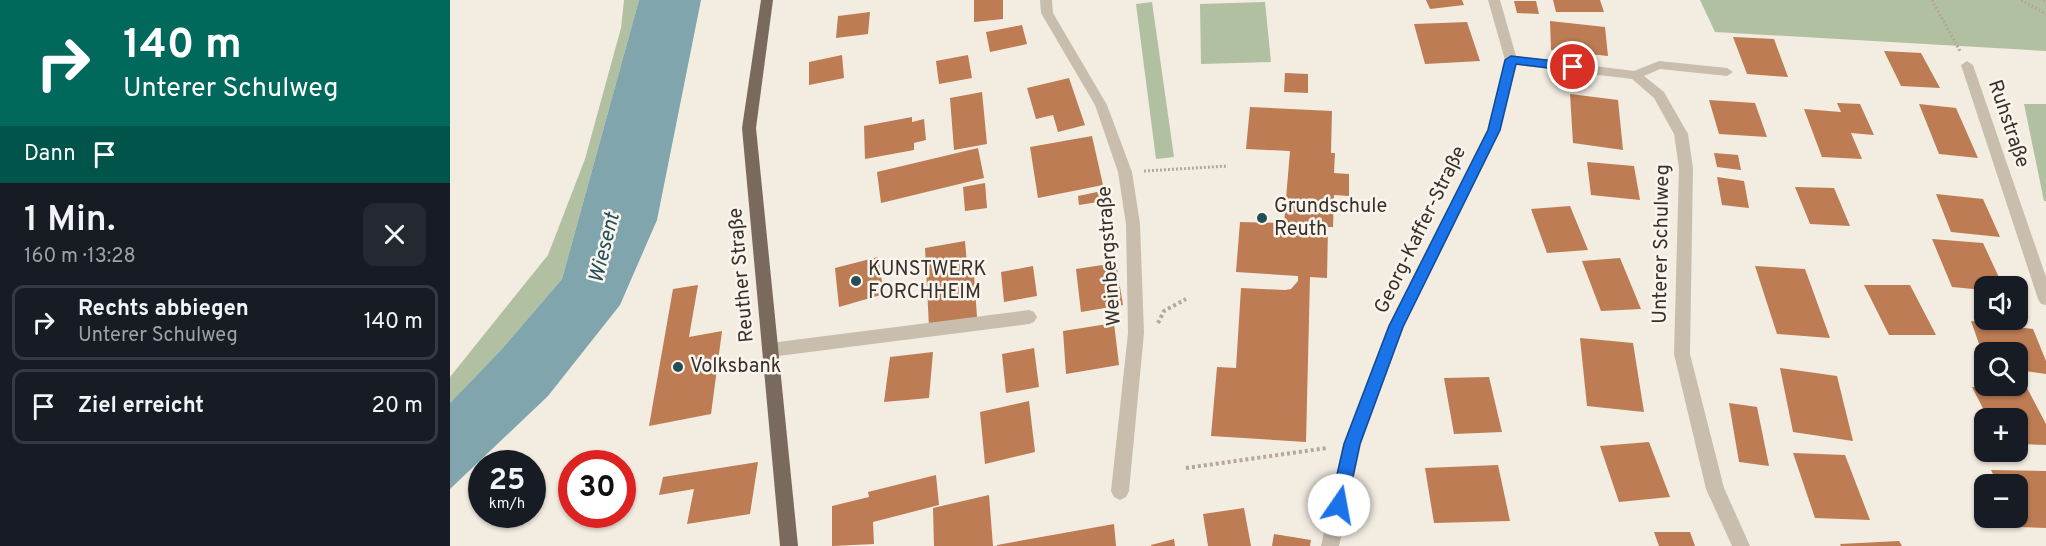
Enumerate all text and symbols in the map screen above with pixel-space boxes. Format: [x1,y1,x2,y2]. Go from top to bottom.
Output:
text: 140 m [123,20,242,73]
icon: right [24,24,102,102]
pin [1547,41,1598,92]
icon: arrive [1556,50,1589,83]
text: Unterer Schulweg [123,72,339,106]
street label: Ruhstraße [1981,77,2035,171]
icon: arrive [88,138,121,171]
text: Dann [24,141,76,168]
street label: Georg-Kaffer-Straße [1369,142,1473,318]
street label: Unterer Schulweg [1648,164,1676,324]
street label: Weinbergstraße [1092,185,1128,327]
place label: Grundschule Reuth [1274,194,1387,243]
text: 1 Min. [24,198,116,244]
button: close [363,203,426,266]
street label: Reuther Straße [723,207,761,343]
water label: Wiesent [583,209,627,286]
marker: Grundschule Reuth [1255,211,1269,225]
text: 160 m · 13:28 [24,244,136,270]
place label: KUNSTWERK FORCHHEIM [868,257,987,306]
marker: KUNSTWERK FORCHHEIM [849,274,863,288]
map controls [1974,276,2028,528]
button: sound [1974,276,2028,330]
text: Rechts abbiegen [78,296,249,323]
icon: right [27,306,60,339]
text: 140 m [364,309,423,336]
text: Unterer Schulweg [78,323,238,349]
button: search [1974,342,2028,396]
place label: Volksbank [690,354,781,380]
marker: Volksbank [671,360,685,374]
icon: arrive [27,390,60,423]
text: Ziel erreicht [78,393,204,420]
text: 20 m [372,393,423,420]
button: + [1974,408,2028,462]
speed limit sign: 30 [558,450,636,528]
text: 25 [489,463,525,500]
position arrow [1307,473,1371,537]
button: − [1974,474,2028,528]
text: km/h [489,495,525,514]

